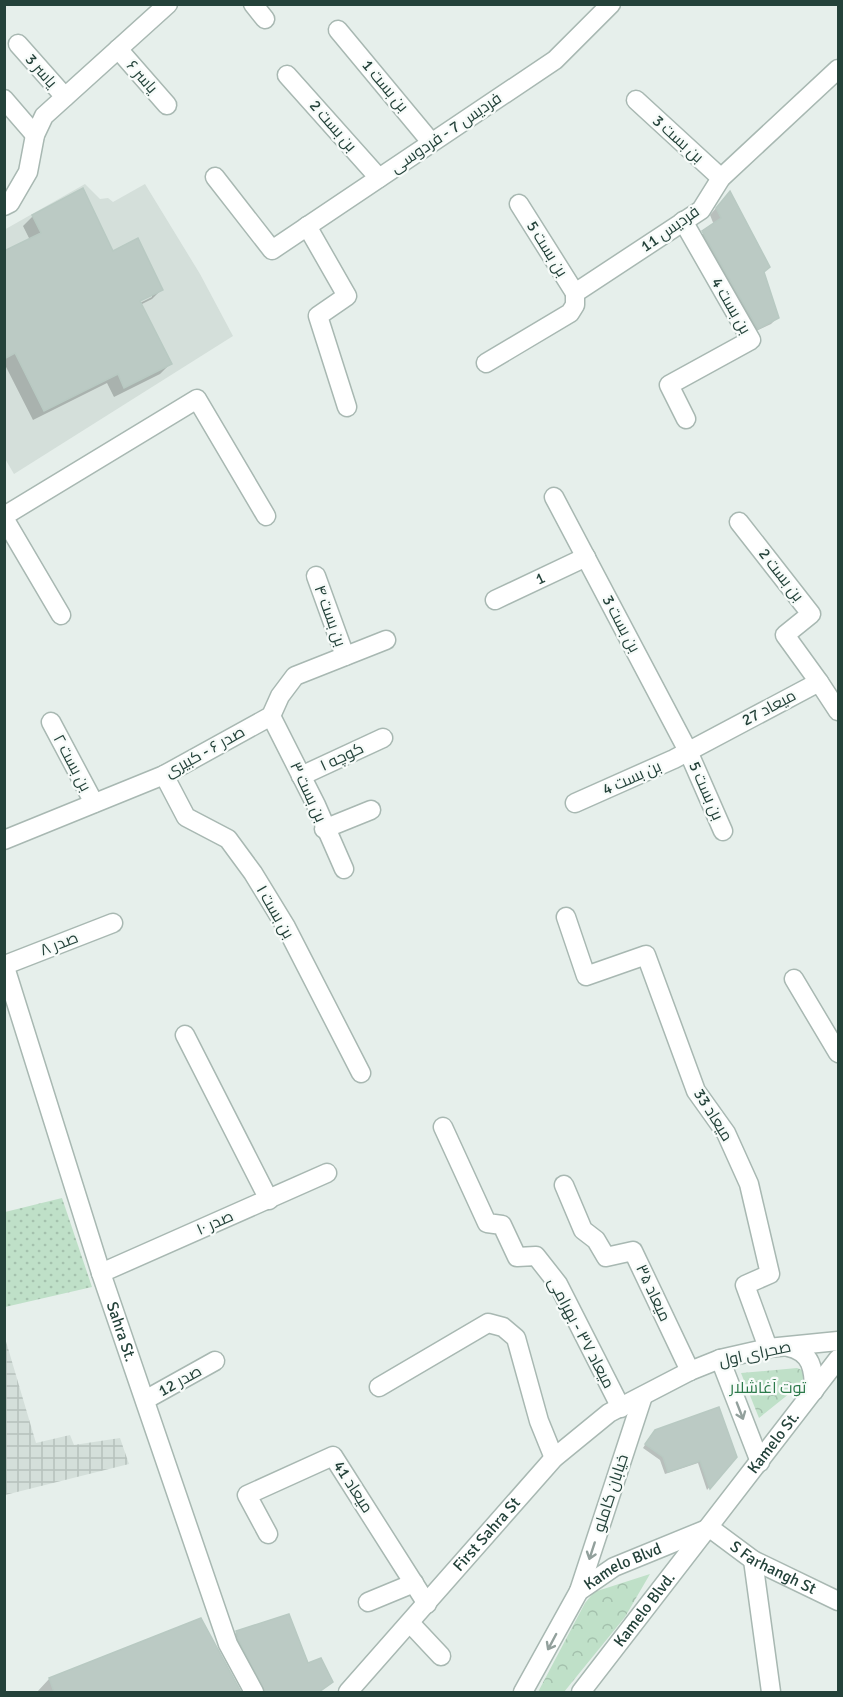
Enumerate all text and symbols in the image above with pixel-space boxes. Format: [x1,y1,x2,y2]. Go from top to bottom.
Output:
street label: یاسر 3 [21,50,62,93]
street label: یاسر ۶ [122,56,162,98]
street label: بن بست 1 [357,56,413,116]
street label: فردیس 7 - فردوسی [387,88,505,178]
street label: بن بست 2 [305,96,361,156]
street label: بن بست 3 [648,111,708,167]
street label: فردیس 11 [637,202,703,256]
street label: بن بست 5 [522,217,572,281]
street label: بن بست 4 [707,274,755,338]
street label: بن بست 2 [754,544,808,606]
street label: 1 [532,568,548,590]
street label: بن بست ۴ [310,582,350,650]
street label: بن بست 3 [598,592,644,656]
street label: میعاد 27 [739,685,799,731]
street label: صدر ۶ - کبیری [162,722,248,782]
street label: بن بست ۲ [49,731,95,795]
street label: کوچه ۱ [317,738,367,777]
street label: بن بست 4 [599,756,665,800]
street label: بن بست 5 [684,758,728,824]
street label: بن بست ۳ [285,759,331,825]
street label: بن بست ۱ [252,882,298,942]
street label: صدر ۸ [37,928,81,960]
street label: میعاد 33 [689,1085,737,1145]
street label: صدر ۱۰ [193,1206,237,1240]
street label: میعاد ۳۵ [631,1261,675,1325]
street label: میعاد ۳۷ - بهرامی [543,1274,619,1392]
street label: Sahra St. [102,1299,141,1364]
street label: صحرای اول [717,1337,793,1371]
street label: صدر 12 [155,1361,205,1401]
park label: توت آغاشلار [729,1378,807,1398]
one-way arrow [735,1401,746,1419]
street label: Kamelo St. [743,1407,804,1478]
street label: خیابان کاملو [589,1452,633,1534]
street label: میعاد 41 [329,1457,377,1517]
street label: First Sahra St [449,1493,525,1576]
street label: S Farhangh St [726,1536,820,1599]
street label: Kamelo Blvd [580,1539,664,1595]
one-way arrow [586,1541,597,1560]
street label: Kamelo Blvd. [609,1568,680,1651]
one-way arrow [546,1633,558,1650]

